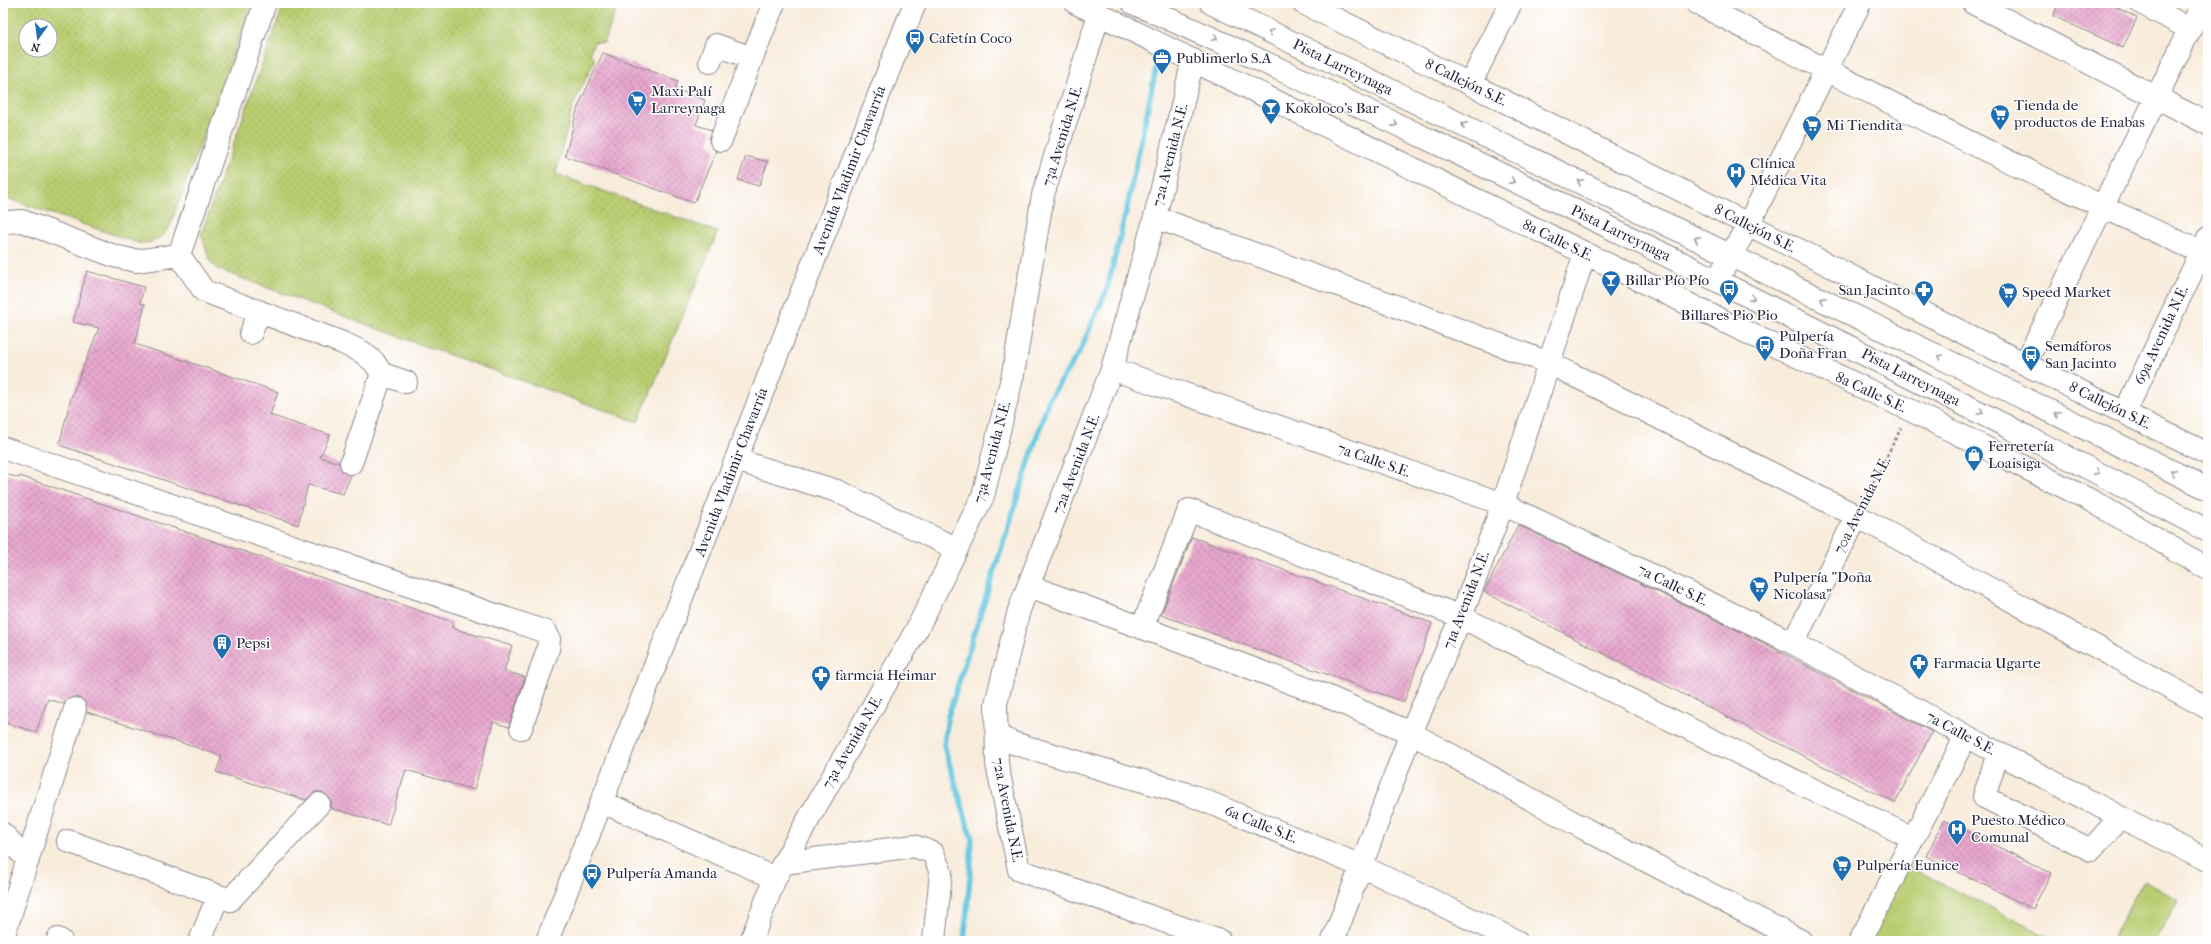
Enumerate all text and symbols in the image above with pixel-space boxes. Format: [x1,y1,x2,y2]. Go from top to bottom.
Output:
north arrow [18,18,58,58]
bus stop icon: Cafetín Coco [904,27,926,55]
place label: Cafetín Coco [929,29,1012,47]
one-way arrow [1268,29,1275,37]
one-way arrow [1210,33,1218,41]
street label: Pista Larreynaga [1290,35,1397,99]
text: N [29,40,41,55]
office icon: Publimerlo S.A [1151,47,1173,75]
place label: Publimerlo S.A [1176,49,1272,67]
street label: 8 Callejón S.E. [1422,54,1510,110]
place label: Maxi Palí Larreynaga [651,82,726,117]
street label: Avenida Vladimir Chavarría [808,82,890,258]
street label: 73a Avenida N.E. [1038,83,1086,189]
supermarket icon: Maxi Palí Larreynaga [626,89,648,117]
place label: Tienda de productos de Enabas [2013,96,2145,131]
bar icon: Kokoloco's Bar [1260,97,1282,125]
place label: Kokoloco's Bar [1285,99,1380,117]
street label: 72a Avenida N.E. [1148,101,1192,209]
supermarket icon: Tienda de productos de Enabas [1989,103,2011,131]
supermarket icon: Mi Tiendita [1801,114,1823,142]
place label: Mi Tiendita [1826,116,1903,134]
one-way arrow [1391,119,1399,127]
one-way arrow [1460,122,1468,130]
place label: Clínica Médica Vita [1750,154,1828,189]
hospital icon: Clínica Médica Vita [1725,161,1747,189]
one-way arrow [1508,176,1516,184]
one-way arrow [1577,179,1584,187]
street label: 8 Callejón S.E. [1711,200,1799,256]
street label: Pista Larreynaga [1568,201,1675,265]
street label: 8a Calle S.E. [1520,215,1596,265]
one-way arrow [1694,236,1701,244]
bar icon: Billar Pío Pío [1600,269,1622,297]
place label: Billar Pío Pío [1625,271,1710,289]
bus stop icon: Billares Pio Pio [1718,278,1740,306]
pharmacy icon: San Jacinto [1913,279,1935,307]
place label: San Jacinto [1839,281,1910,299]
supermarket icon: Speed Market [1997,281,2019,309]
street label: 69a Avenida N.E. [2130,282,2192,387]
place label: Speed Market [2022,283,2112,301]
one-way arrow [1748,293,1755,301]
one-way arrow [1820,297,1827,305]
place label: Billares Pio Pio [1680,306,1778,324]
place label: Pulpería Doña Fran [1779,327,1847,362]
bus stop icon: Pulpería Doña Fran [1754,334,1776,362]
place label: Semáforos San Jacinto [2045,337,2117,372]
street label: Pista Larreynaga [1858,344,1965,410]
bus stop icon: Semáforos San Jacinto [2020,344,2042,372]
one-way arrow [1937,354,1944,362]
street label: 8a Calle S.E. [1833,368,1909,416]
street label: 8 Callejón S.E. [2066,377,2154,433]
street label: Avenida Vladimir Chavarría [690,384,772,560]
street label: 73a Avenida N.E. [970,399,1014,505]
one-way arrow [1977,407,1984,415]
street label: 72a Avenida N.E. [1049,411,1103,517]
one-way arrow [2053,411,2061,419]
place label: Ferretería Loaisiga [1988,437,2055,472]
street label: 7a Calle S.E. [1335,439,1413,481]
shop icon: Ferretería Loaisiga [1963,444,1985,472]
street label: 70a Avenida N.E. [1830,453,1894,557]
one-way arrow [2093,467,2100,474]
one-way arrow [2170,469,2177,477]
street label: 71a Avenida N.E. [1439,548,1493,652]
street label: 7a Calle S.E. [1635,560,1711,610]
place label: Pulpería "Doña Nicolasa" [1773,568,1873,603]
supermarket icon: Pulpería "Doña Nicolasa" [1748,575,1770,603]
building icon: Pepsi [211,632,233,660]
place label: Pepsi [236,634,271,652]
pharmacy icon: Farmacia Ugarte [1908,652,1930,680]
place label: Farmacia Ugarte [1933,654,2041,672]
pharmacy icon: farmcia Heimar [810,664,832,692]
place label: farmcia Heimar [835,666,937,684]
street label: 73a Avenida N.E. [818,692,886,792]
street label: 7a Calle S.E. [1923,707,1999,759]
street label: 72a Avenida N.E. [989,756,1027,864]
street label: 6a Calle S.E. [1222,801,1300,847]
place label: Puesto Médico Comunal [1971,811,2066,846]
hospital icon: Puesto Médico Comunal [1946,818,1968,846]
supermarket icon: Pulpería Eunice [1831,854,1853,882]
place label: Pulpería Eunice [1856,856,1960,874]
bus stop icon: Pulpería Amanda [581,862,603,890]
place label: Pulpería Amanda [606,864,718,882]

